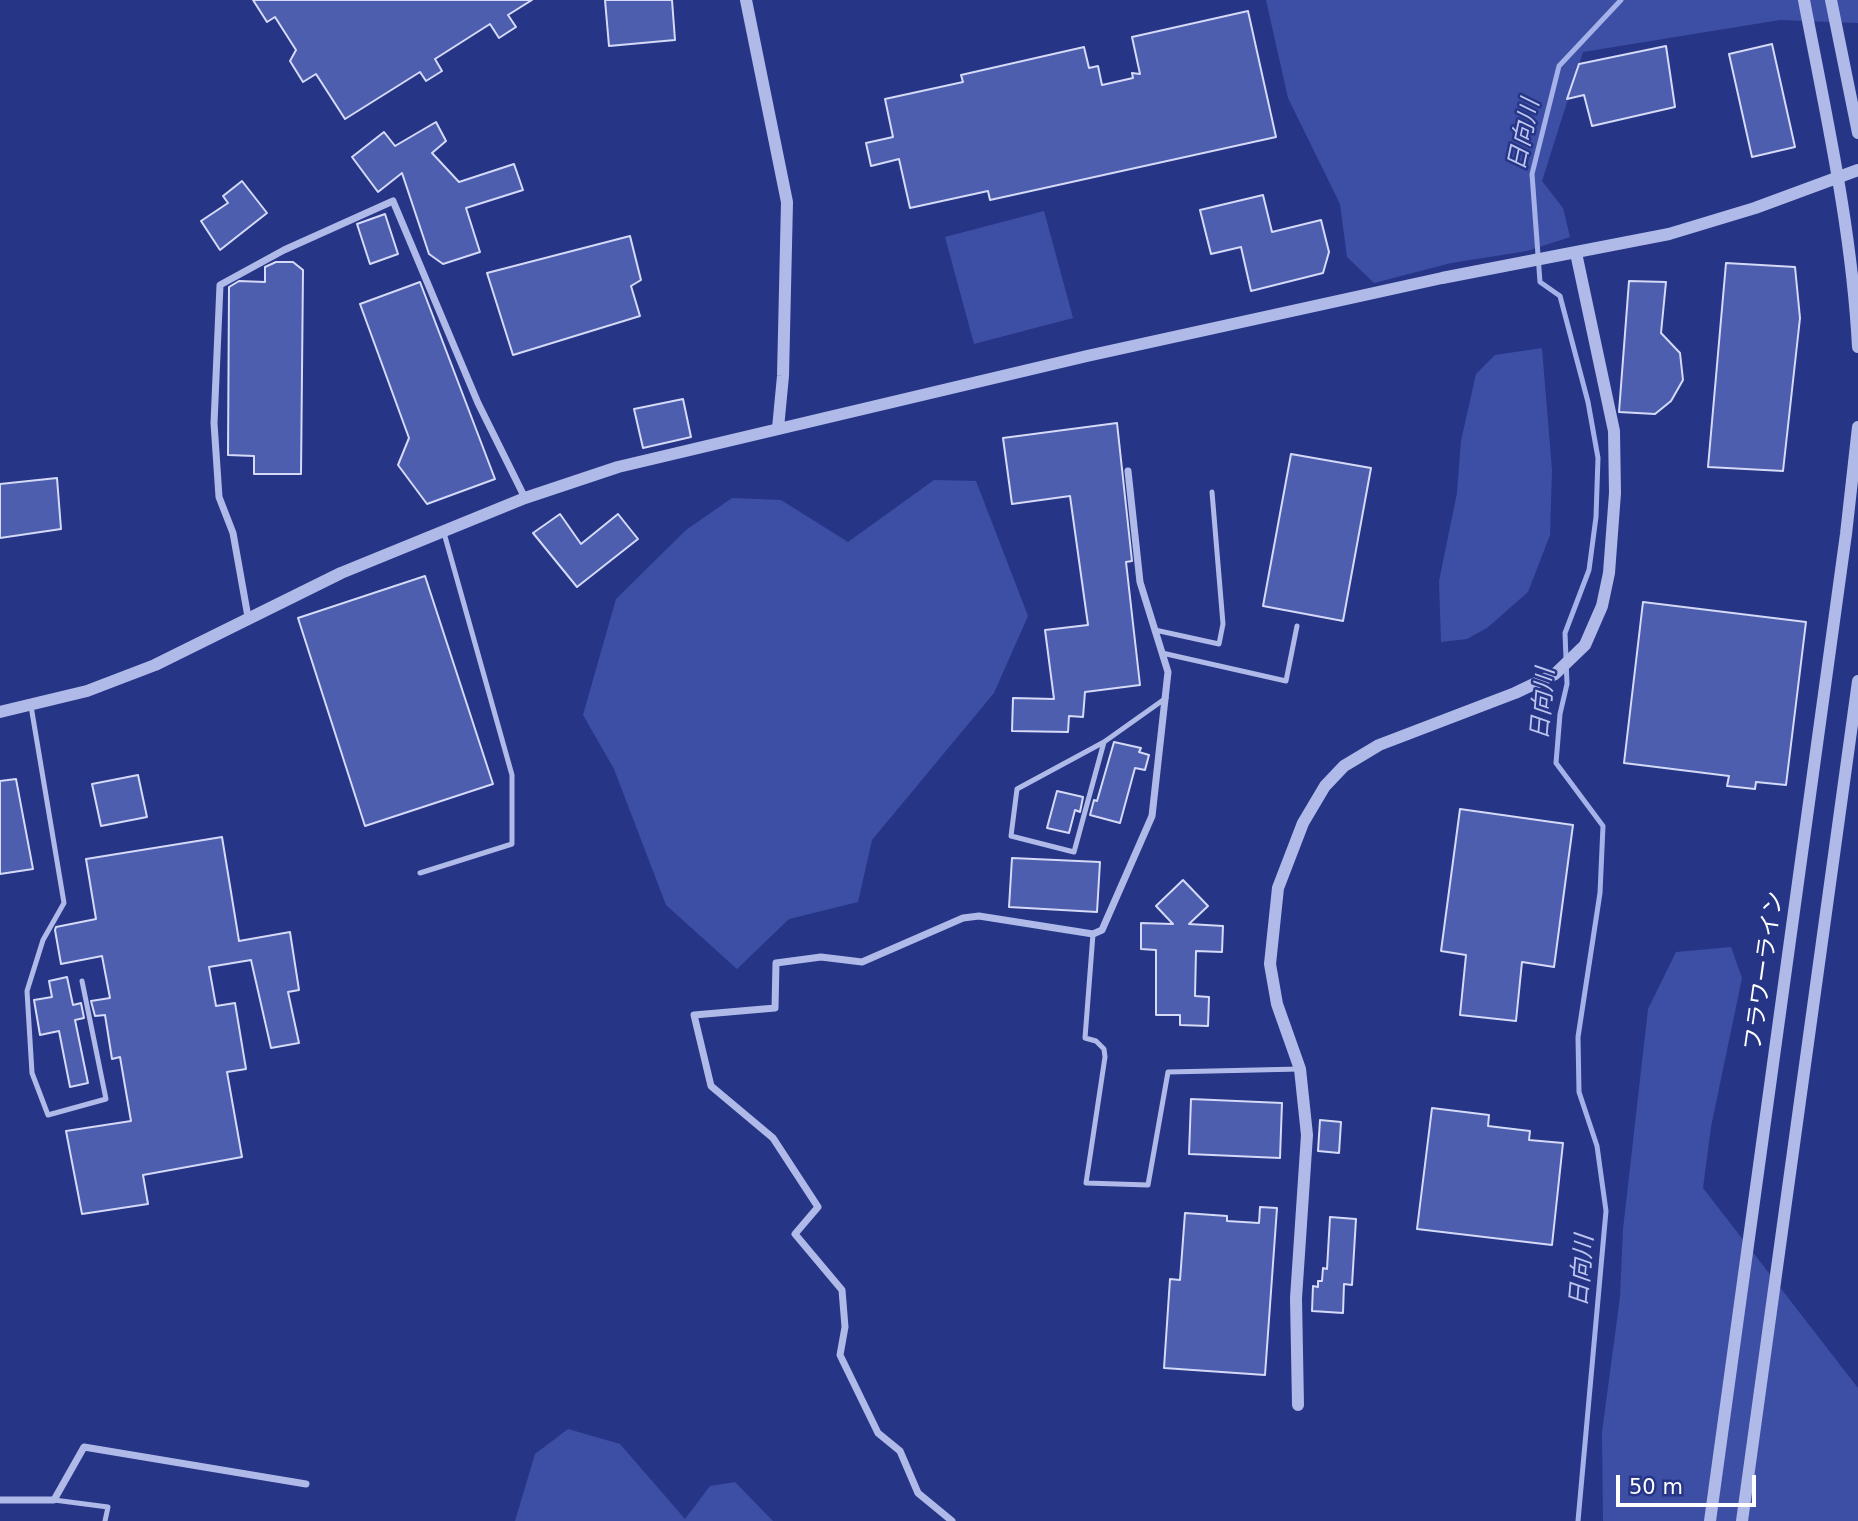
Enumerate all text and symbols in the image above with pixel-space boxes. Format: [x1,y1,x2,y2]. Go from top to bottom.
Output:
water label: 日向川 [1503,97,1547,173]
water label: 日向川 [1527,667,1561,741]
street label: フラワーライン [1740,889,1790,1053]
water label: 日向川 [1566,1234,1600,1308]
scale bar [1620,1462,1760,1506]
text: 50 m [1629,1475,1683,1499]

